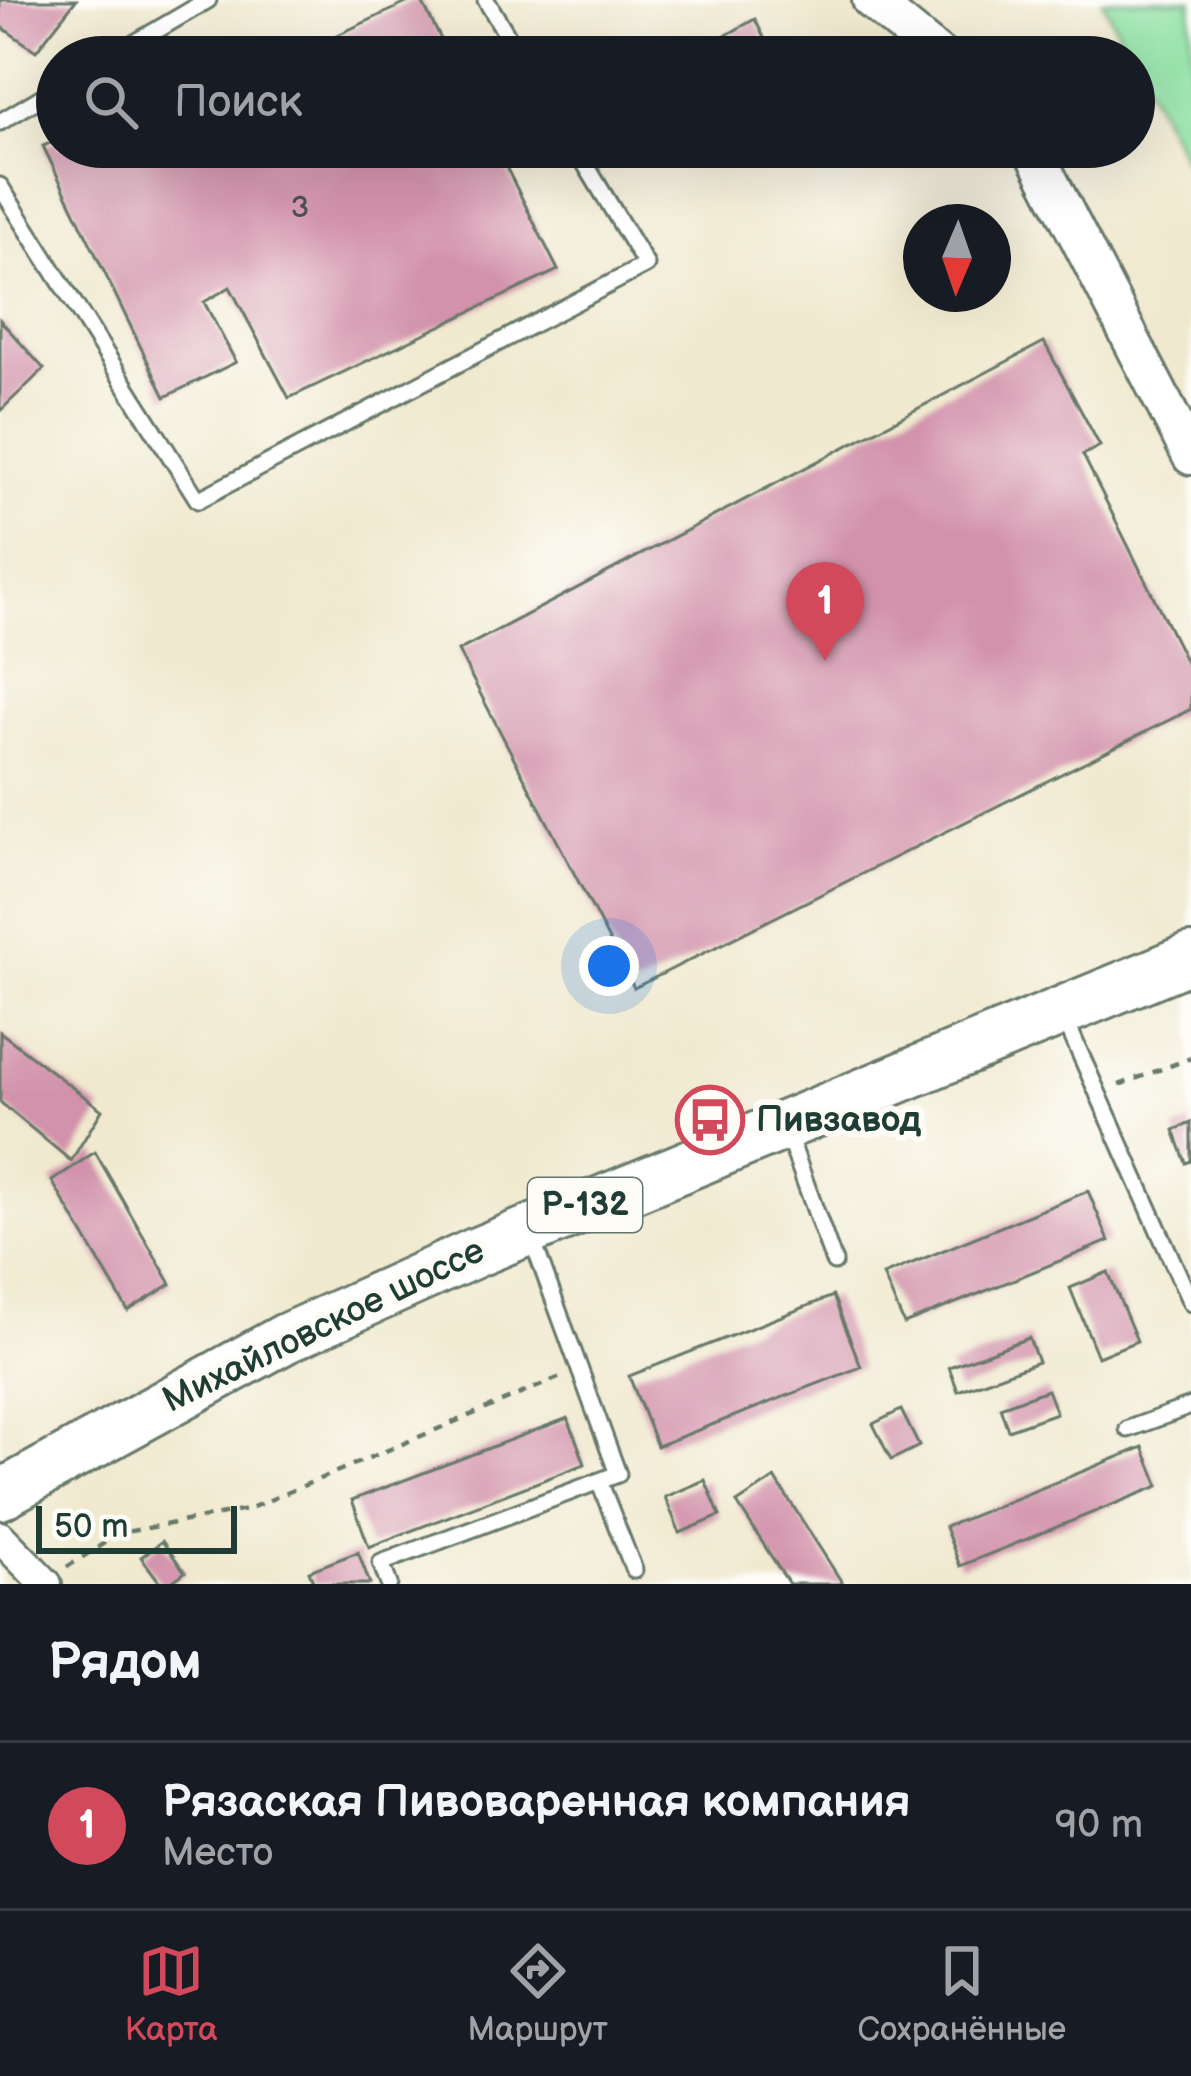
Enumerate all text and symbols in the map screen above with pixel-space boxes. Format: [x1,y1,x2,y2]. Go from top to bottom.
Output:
search box [36,36,1155,168]
icon: search [78,69,144,135]
text: Поиск [174,75,302,130]
house number: 3 [291,190,309,226]
north arrow [903,204,1011,312]
pin: 1 [786,562,864,661]
your location [579,936,639,996]
bus stop icon: Пивзавод [675,1085,745,1155]
place label: Пивзавод [756,1099,922,1142]
road number: Р-132 [528,1178,642,1232]
street label: Михайловское шоссе [156,1229,492,1423]
scale bar [36,1500,237,1553]
text: 50 m [54,1507,129,1547]
text: Рядом [48,1632,202,1693]
text: Рязаская Пивоваренная компания [162,1775,911,1830]
text: 1 [79,1802,95,1849]
text: 90 m [1055,1802,1143,1849]
text: Место [162,1830,273,1877]
tab: Карта [125,1938,218,2050]
tab: Маршрут [468,1938,608,2050]
tab: Сохранённые [858,1938,1066,2050]

